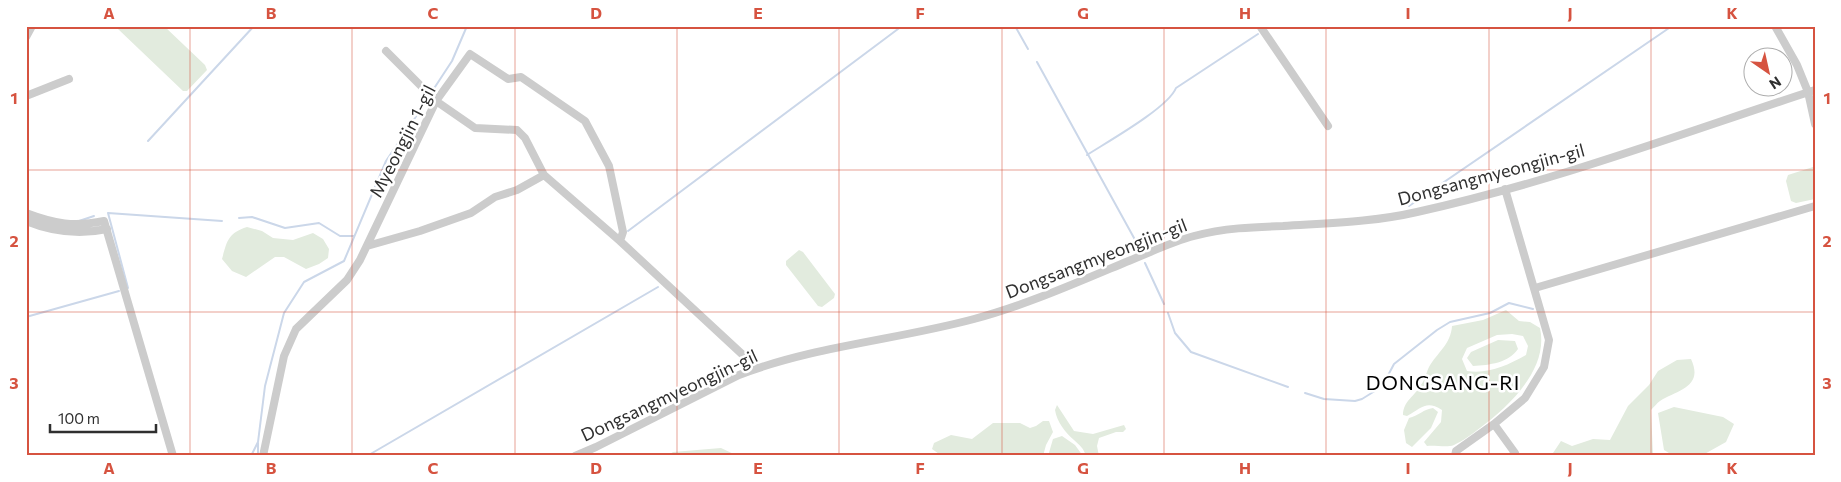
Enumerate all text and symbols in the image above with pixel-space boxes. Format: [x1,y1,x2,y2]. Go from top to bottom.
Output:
text: A [103,3,115,22]
text: B [266,3,277,22]
text: C [428,3,439,22]
text: D [590,3,602,22]
text: E [753,3,763,22]
text: F [915,3,925,22]
text: G [1077,3,1089,22]
text: H [1239,3,1251,22]
text: I [1405,3,1411,22]
text: J [1567,3,1573,22]
text: K [1726,3,1738,22]
north arrow [1744,48,1794,98]
text: N [1766,73,1785,93]
street label: Myeongjin 1-gil [364,81,440,201]
text: 1 [10,88,18,107]
text: 1 [1823,88,1831,107]
street label: Dongsangmyeongjin-gil [1395,138,1587,210]
street label: Dongsangmyeongjin-gil [1002,213,1190,303]
text: 2 [9,231,19,250]
text: 2 [1822,231,1832,250]
street label: Dongsangmyeongjin-gil [577,344,761,446]
district label: DONGSANG-RI [1366,370,1520,394]
text: 3 [9,373,19,392]
text: 3 [1822,373,1832,392]
scale bar [50,402,156,434]
text: 100 m [58,409,100,427]
text: A [103,458,115,477]
text: B [266,458,277,477]
text: C [428,458,439,477]
text: D [590,458,602,477]
text: E [753,458,763,477]
text: F [915,458,925,477]
text: G [1077,458,1089,477]
text: H [1239,458,1251,477]
text: I [1405,458,1411,477]
text: J [1567,458,1573,477]
text: K [1726,458,1738,477]

